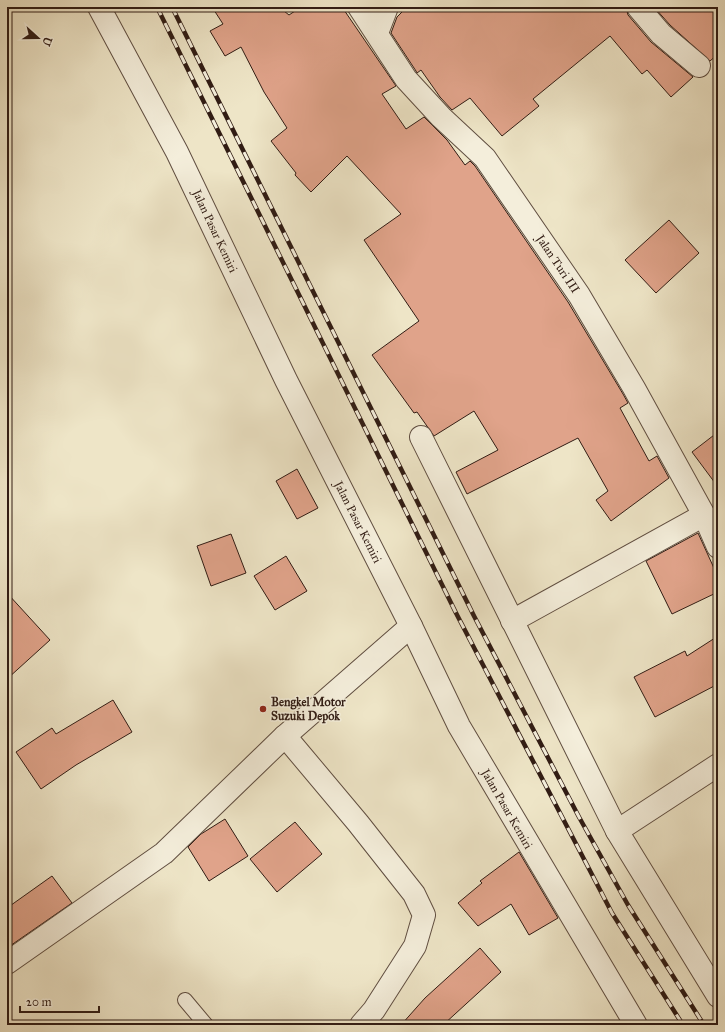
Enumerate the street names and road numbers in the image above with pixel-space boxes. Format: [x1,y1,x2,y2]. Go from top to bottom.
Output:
street label: Jalan Pasar Kemiri [188,186,241,276]
street label: Jalan Turi III [531,231,583,296]
street label: Jalan Pasar Kemiri [330,477,385,566]
street label: Jalan Pasar Kemiri [477,765,536,853]

